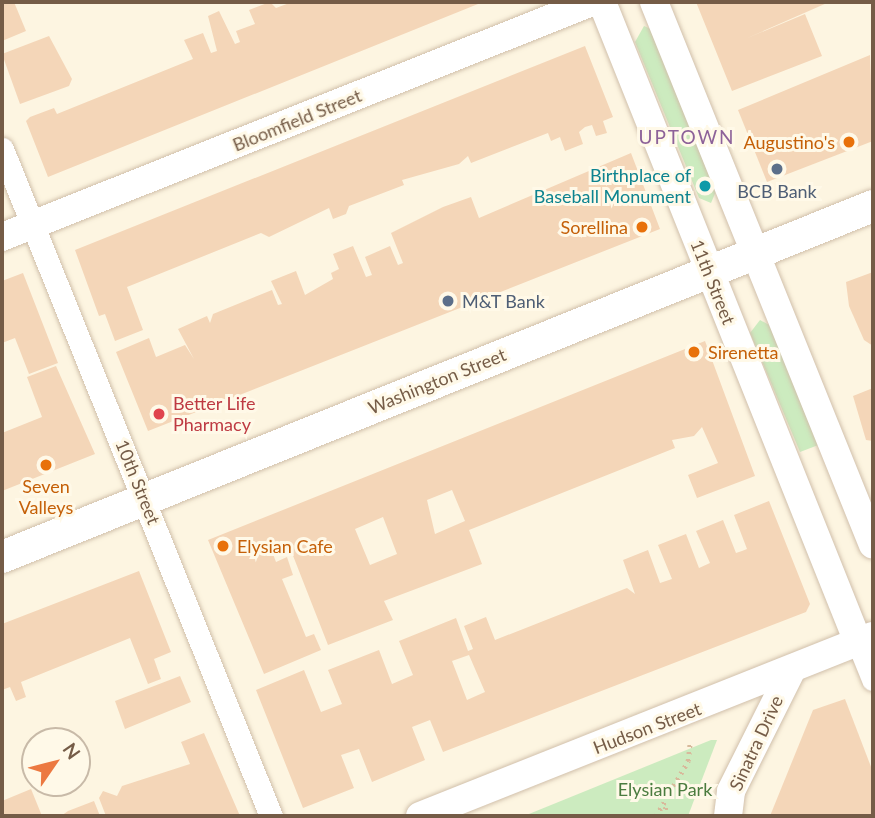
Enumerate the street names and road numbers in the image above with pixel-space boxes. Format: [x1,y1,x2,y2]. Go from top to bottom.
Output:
street label: Bloomfield Street [229,84,365,156]
street label: 11th Street [686,237,740,327]
street label: Washington Street [365,343,509,419]
street label: 10th Street [111,437,165,527]
street label: Sinatra Drive [725,692,787,794]
street label: Hudson Street [590,698,704,758]

